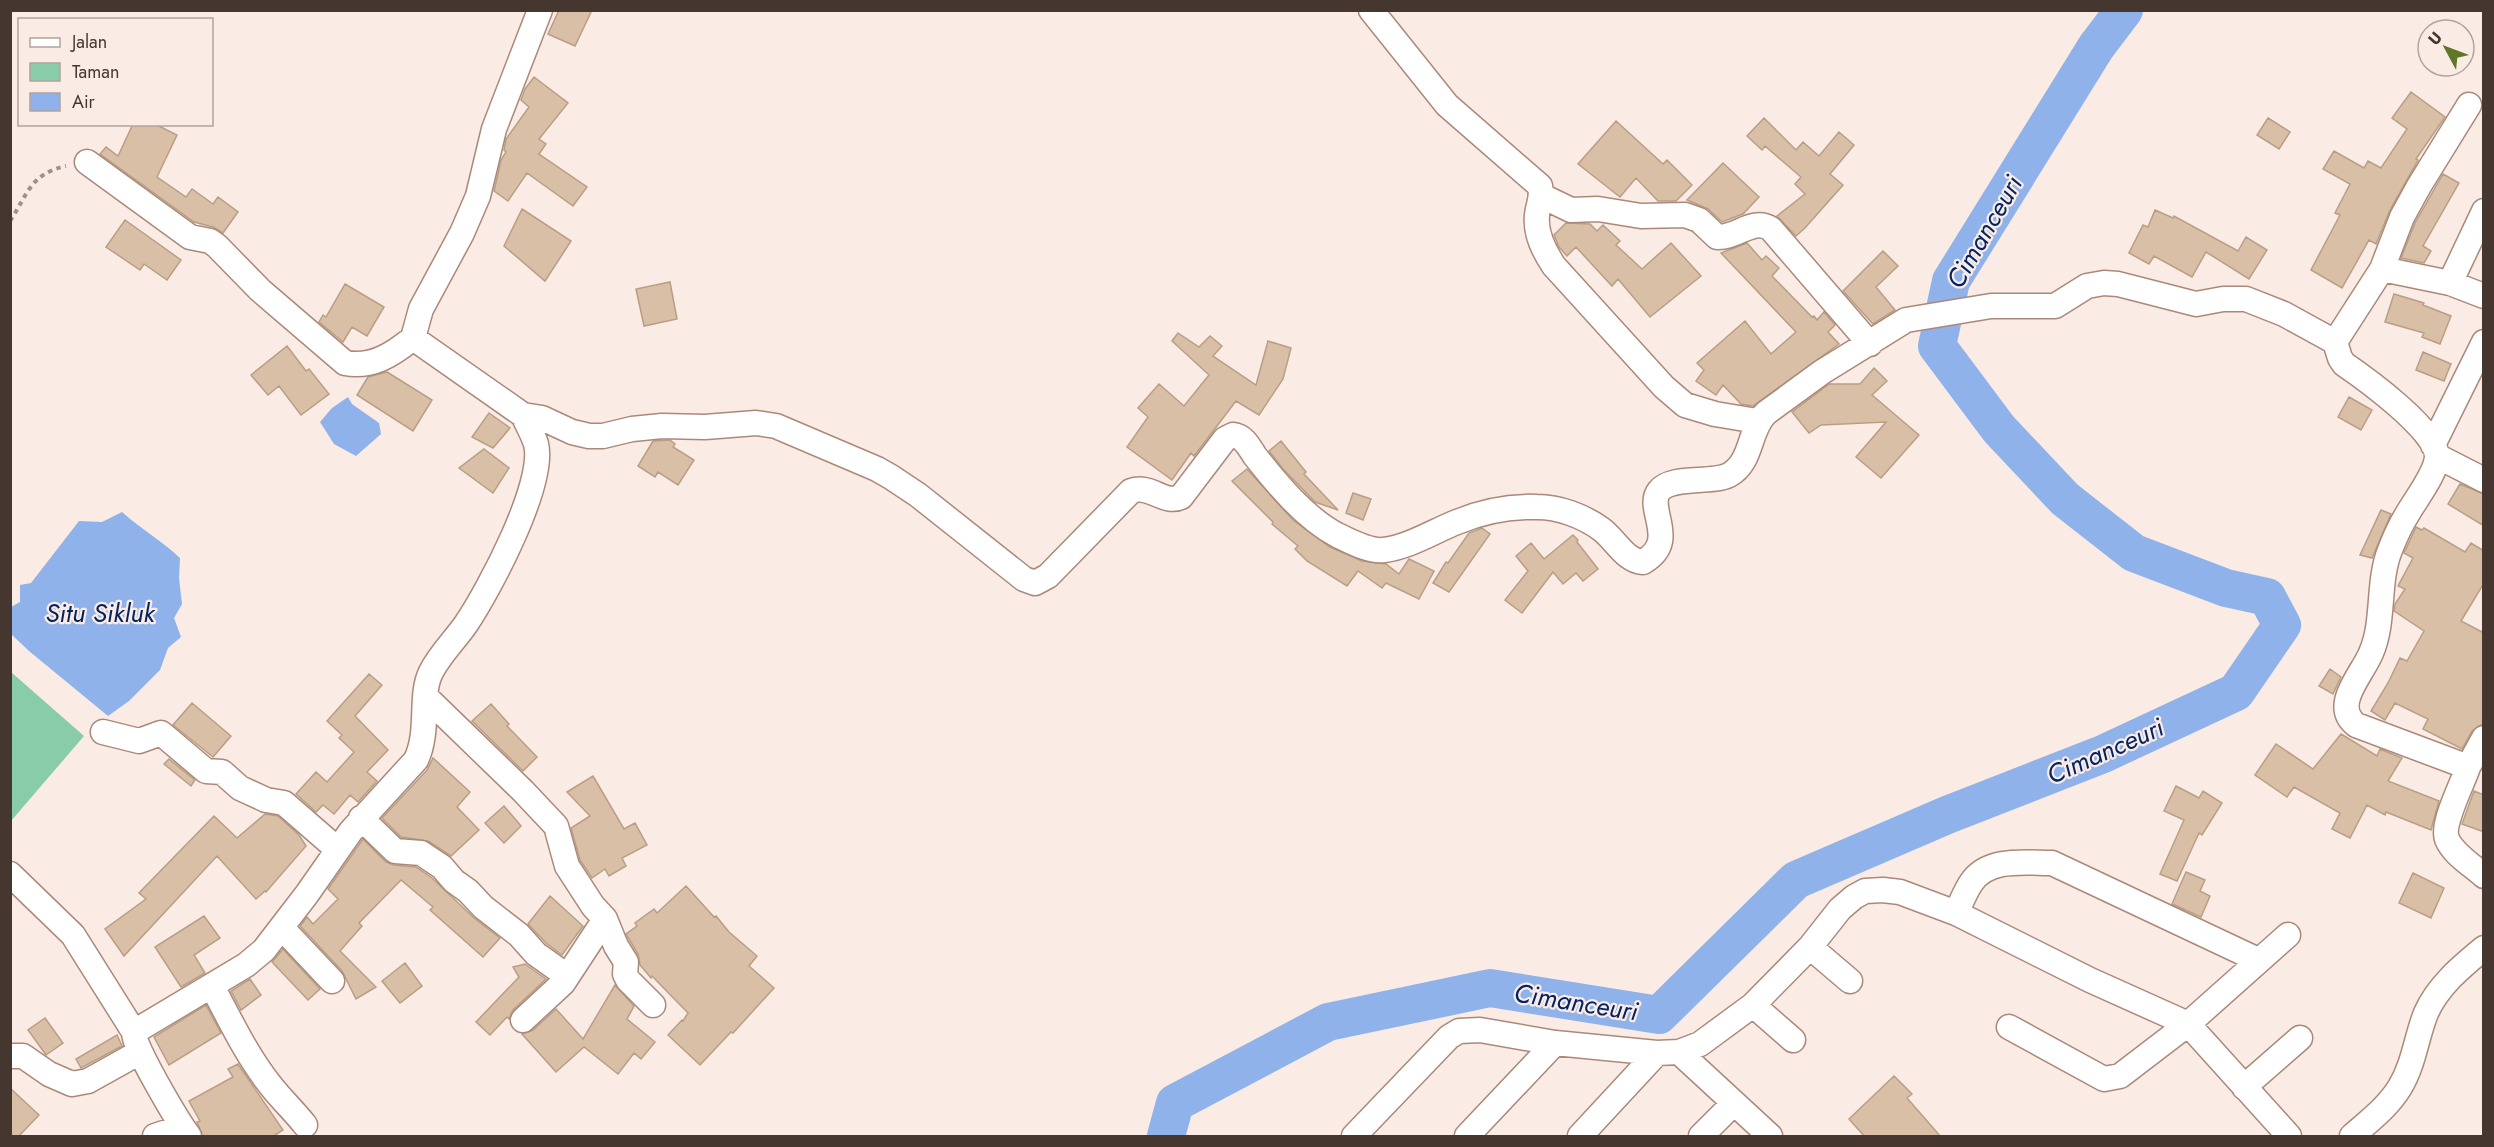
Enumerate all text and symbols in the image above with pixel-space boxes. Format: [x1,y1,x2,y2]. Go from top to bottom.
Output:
legend [18,18,213,126]
north arrow [2416,18,2476,78]
text: U [2423,27,2447,50]
text: Jalan [70,29,107,55]
text: Taman [72,59,119,85]
text: Air [72,89,96,115]
water label: Cimanceuri [1936,168,2032,295]
water label: Situ Sikluk [45,594,156,632]
water label: Cimanceuri [2040,708,2170,794]
water label: Cimanceuri [1511,973,1641,1031]

